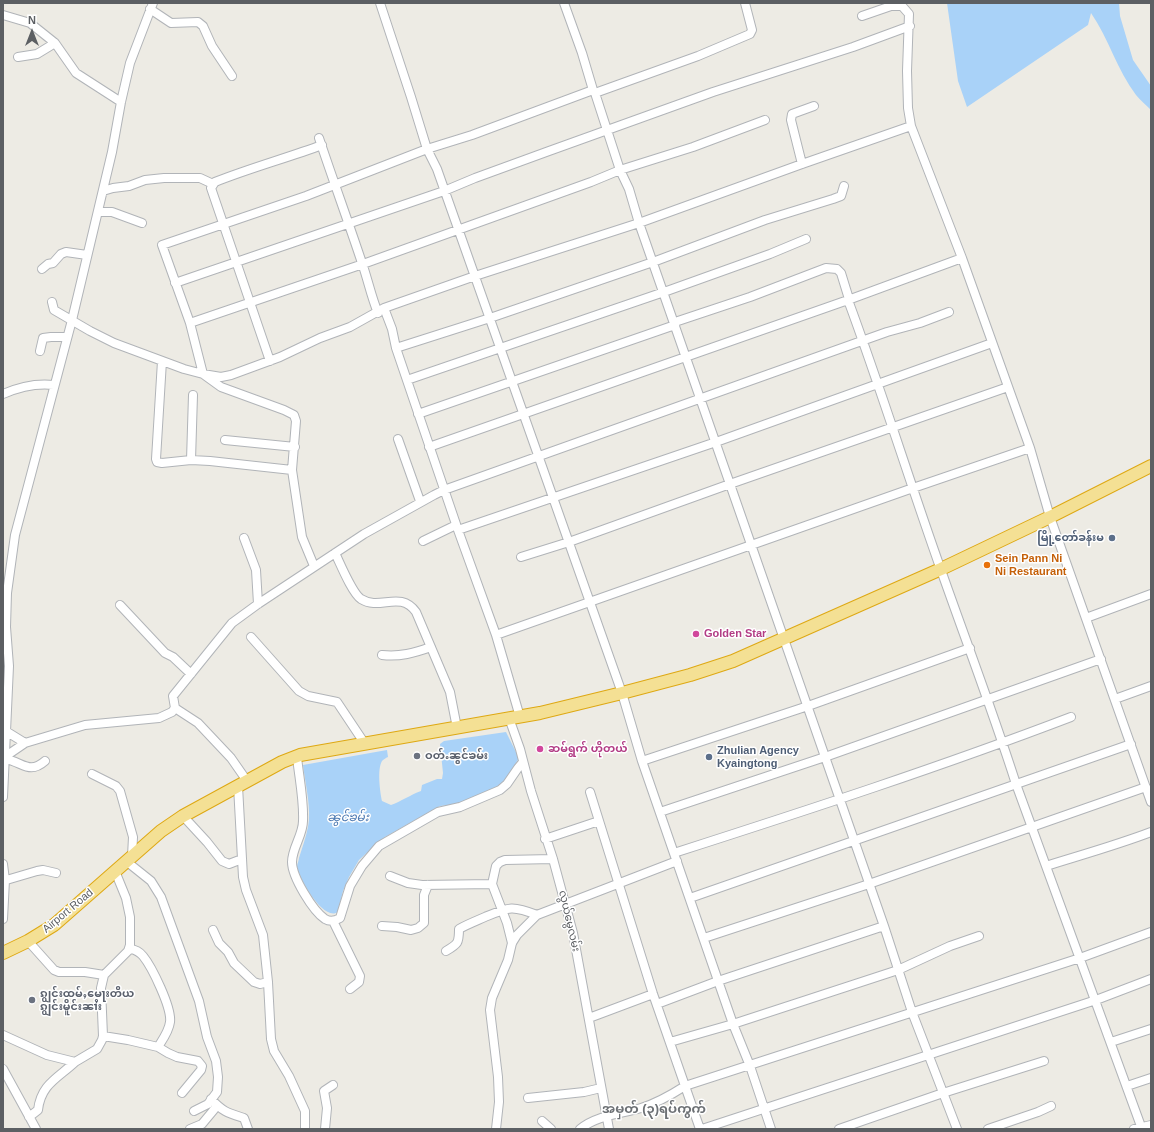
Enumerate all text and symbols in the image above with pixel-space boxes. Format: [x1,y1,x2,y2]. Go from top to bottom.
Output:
north arrow [12,12,52,52]
text: N [28,14,36,26]
place label: မြို့တော်ခန်းမ [1037,531,1104,545]
marker: မြို့တော်ခန်းမ [1107,533,1117,543]
place label: Sein Pann Ni Ni Restaurant [995,552,1067,578]
marker: Sein Pann Ni Ni Restaurant [982,560,992,570]
place label: Golden Star [704,627,766,641]
marker: Golden Star [691,629,701,639]
place label: ဆမ်ရွက် ဟိုတယ် [548,742,627,756]
marker: ဆမ်ရွက် ဟိုတယ် [535,744,545,754]
place label: Zhulian Agency Kyaingtong [717,744,799,770]
place label: ဝတ်ႉၼွင်ၶမ်း [425,749,488,763]
marker: ဝတ်ႉၼွင်ၶမ်း [412,751,422,761]
marker: Zhulian Agency Kyaingtong [704,752,714,762]
water label: ၼွင်ၶမ်း [327,811,369,825]
street label: Airport Road [40,886,96,936]
street label: လွယ်မွေလမ်း [556,889,582,953]
place label: ၵျွင်းထမ်ႇမေႃးတိယ ၵျွင်းမိူင်းၼၢႆး [40,987,134,1013]
marker: ၵျွင်းထမ်ႇမေႃးတိယ ၵျွင်းမိူင်းၼၢႆး [27,995,37,1005]
district label: အမှတ် (၃)ရပ်ကွက် [602,1101,706,1117]

